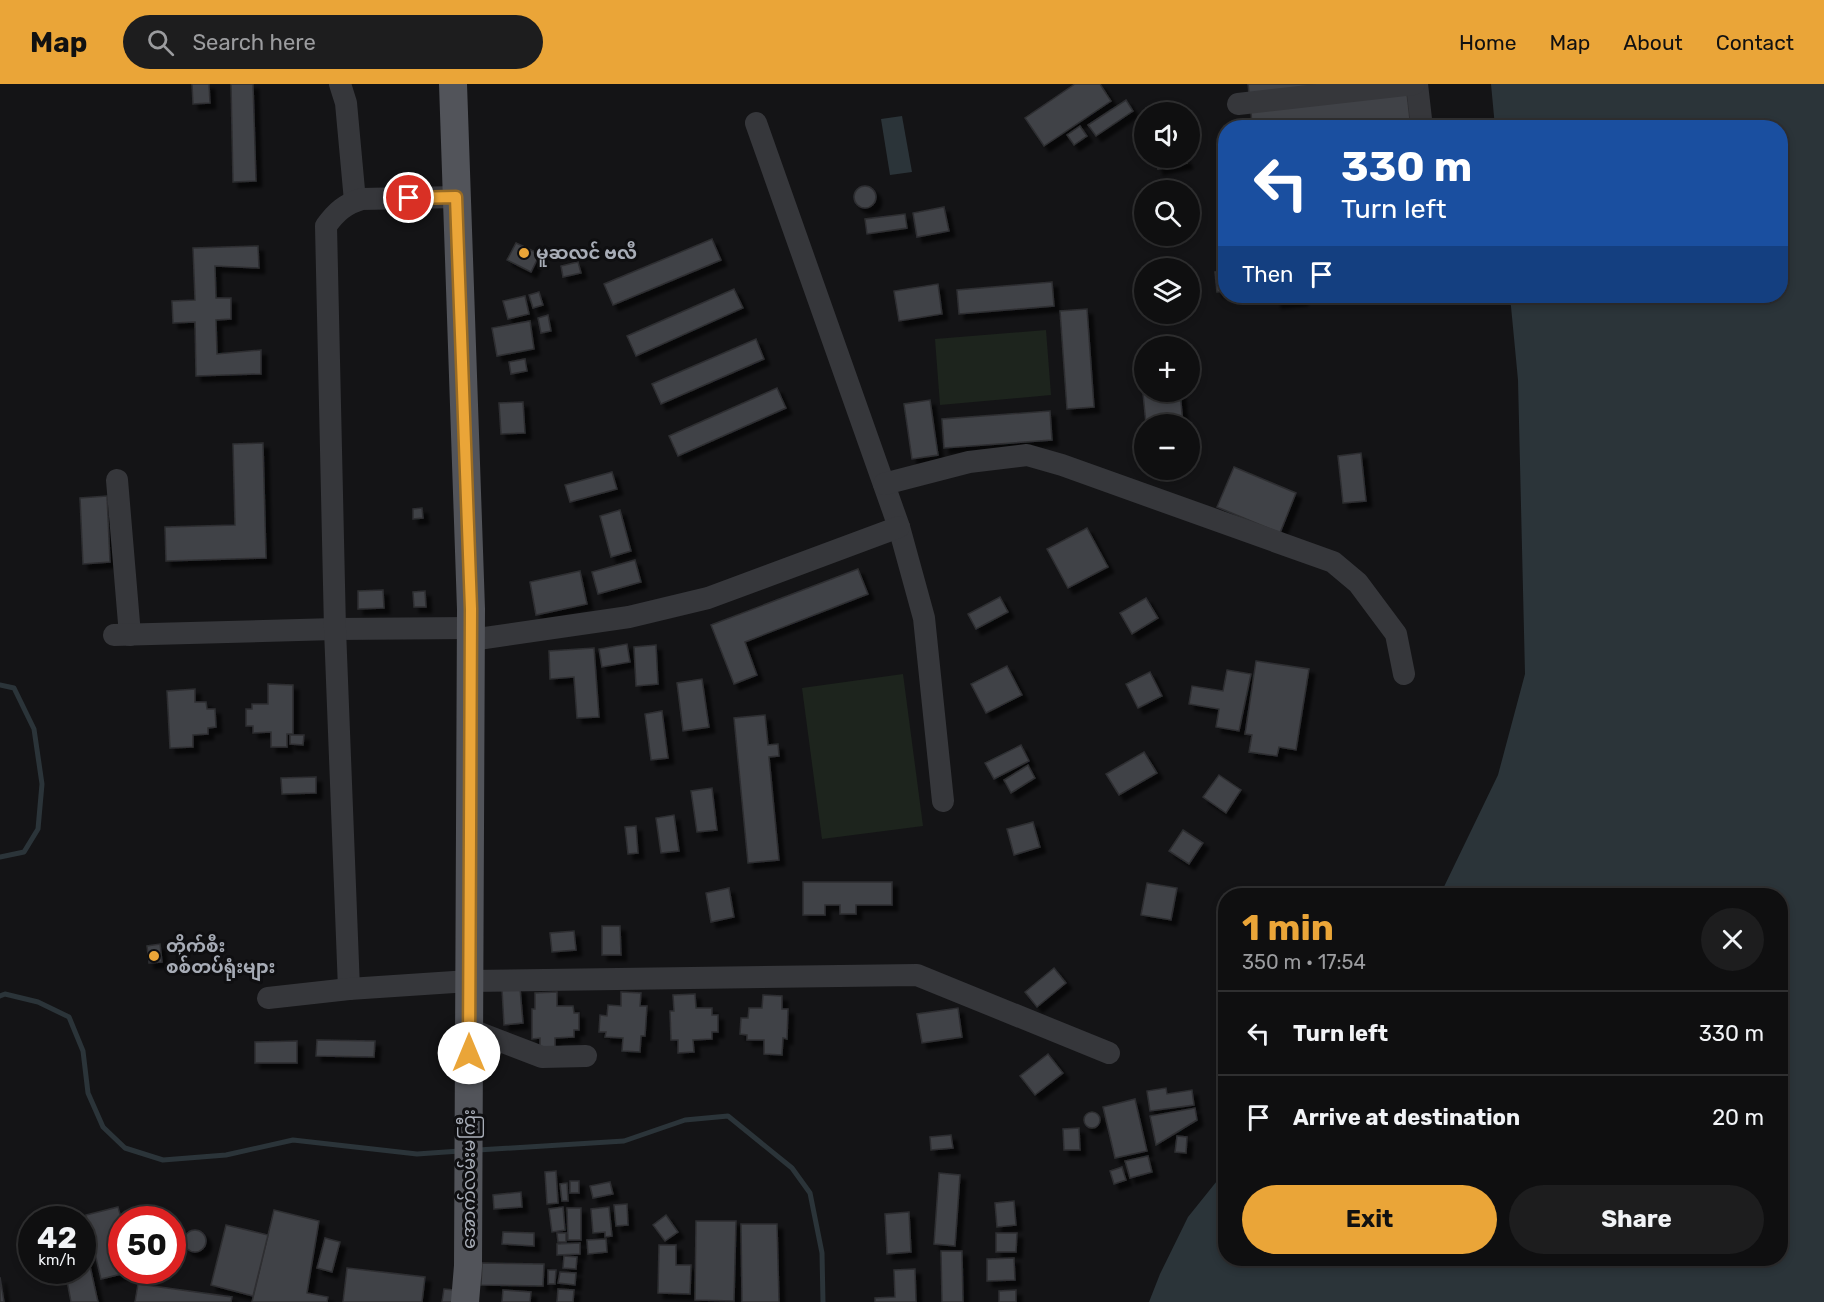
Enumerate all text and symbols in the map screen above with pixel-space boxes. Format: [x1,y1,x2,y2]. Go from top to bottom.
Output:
search box [123,15,543,69]
text: Map [30,26,87,59]
icon: search [144,26,177,59]
text: Search here [192,29,316,56]
text: Home [1459,30,1516,55]
text: Map [1549,30,1590,55]
text: About [1623,30,1683,55]
text: Contact [1716,30,1794,55]
map controls [1134,102,1200,480]
button: sound [1134,102,1200,168]
text: 330 m [1341,142,1472,192]
icon: left [1242,144,1320,222]
pin [383,172,434,223]
button: search [1134,180,1200,246]
icon: arrive [392,181,425,214]
text: Turn left [1341,193,1446,225]
place label: မူဆလင် ဗလီ [536,241,637,267]
marker: မူဆလင် ဗလီ [517,246,531,260]
button: layers [1134,258,1200,324]
icon: arrive [1305,258,1338,291]
text: Then [1242,261,1293,288]
button: + [1134,336,1200,402]
button: − [1134,414,1200,480]
text: 1 min [1242,906,1334,949]
button: close [1701,908,1764,971]
place label: တိုက်စီး စစ်တပ်ရုံးများ [166,934,275,982]
marker: တိုက်စီး စစ်တပ်ရုံးများ [147,949,161,963]
text: 350 m · 17:54 [1242,950,1366,974]
icon: left [1242,1017,1275,1050]
text: Turn left [1293,1020,1388,1047]
text: 330 m [1699,1020,1764,1047]
position arrow [437,1021,501,1085]
icon: arrive [1242,1101,1275,1134]
text: Arrive at destination [1293,1104,1520,1131]
text: 20 m [1712,1104,1764,1131]
street label: အောက်လမ်းမကြီး [455,1109,484,1249]
button: Exit [1242,1185,1497,1254]
button: Share [1509,1185,1764,1254]
speed limit sign: 50 [108,1206,186,1284]
text: 42 [37,1220,77,1256]
text: km/h [38,1251,76,1269]

